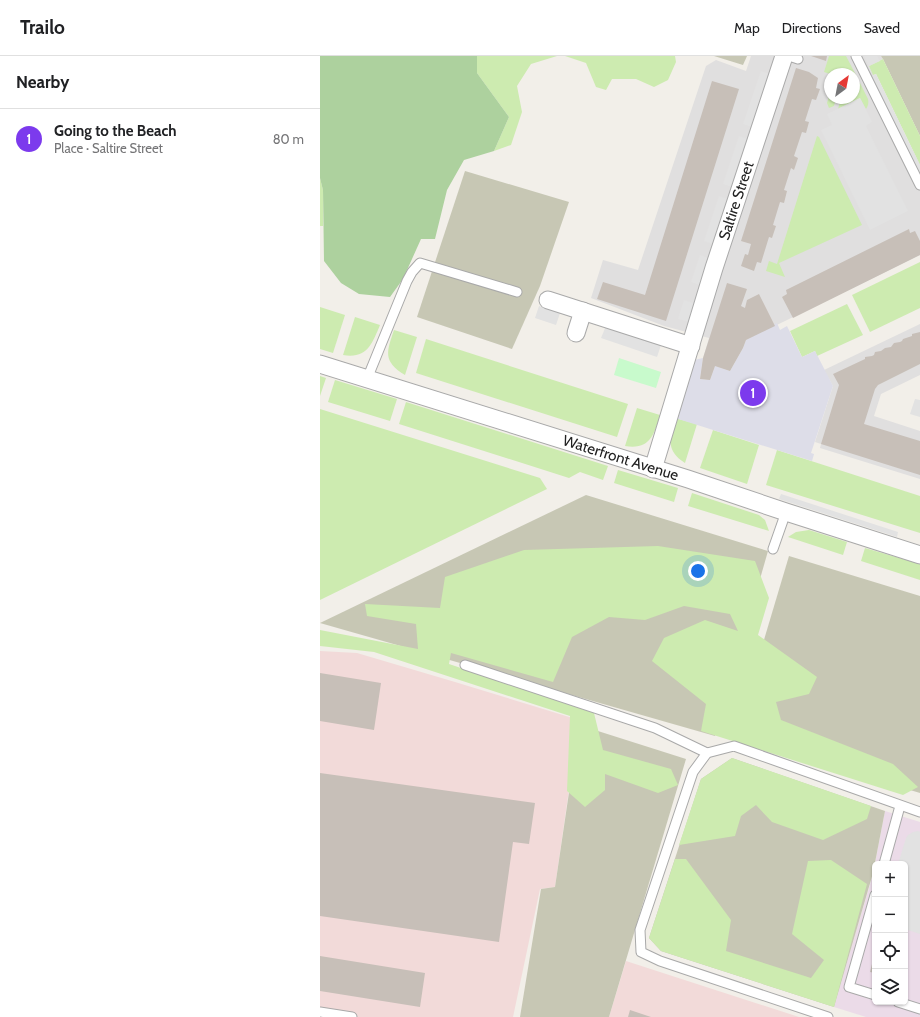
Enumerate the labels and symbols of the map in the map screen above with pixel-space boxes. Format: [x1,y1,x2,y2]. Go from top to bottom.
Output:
north arrow [824,68,860,104]
street label: Saltire Street [715,159,758,242]
pin: 1 [740,378,766,408]
street label: Waterfront Avenue [561,431,681,485]
your location [688,561,708,581]

